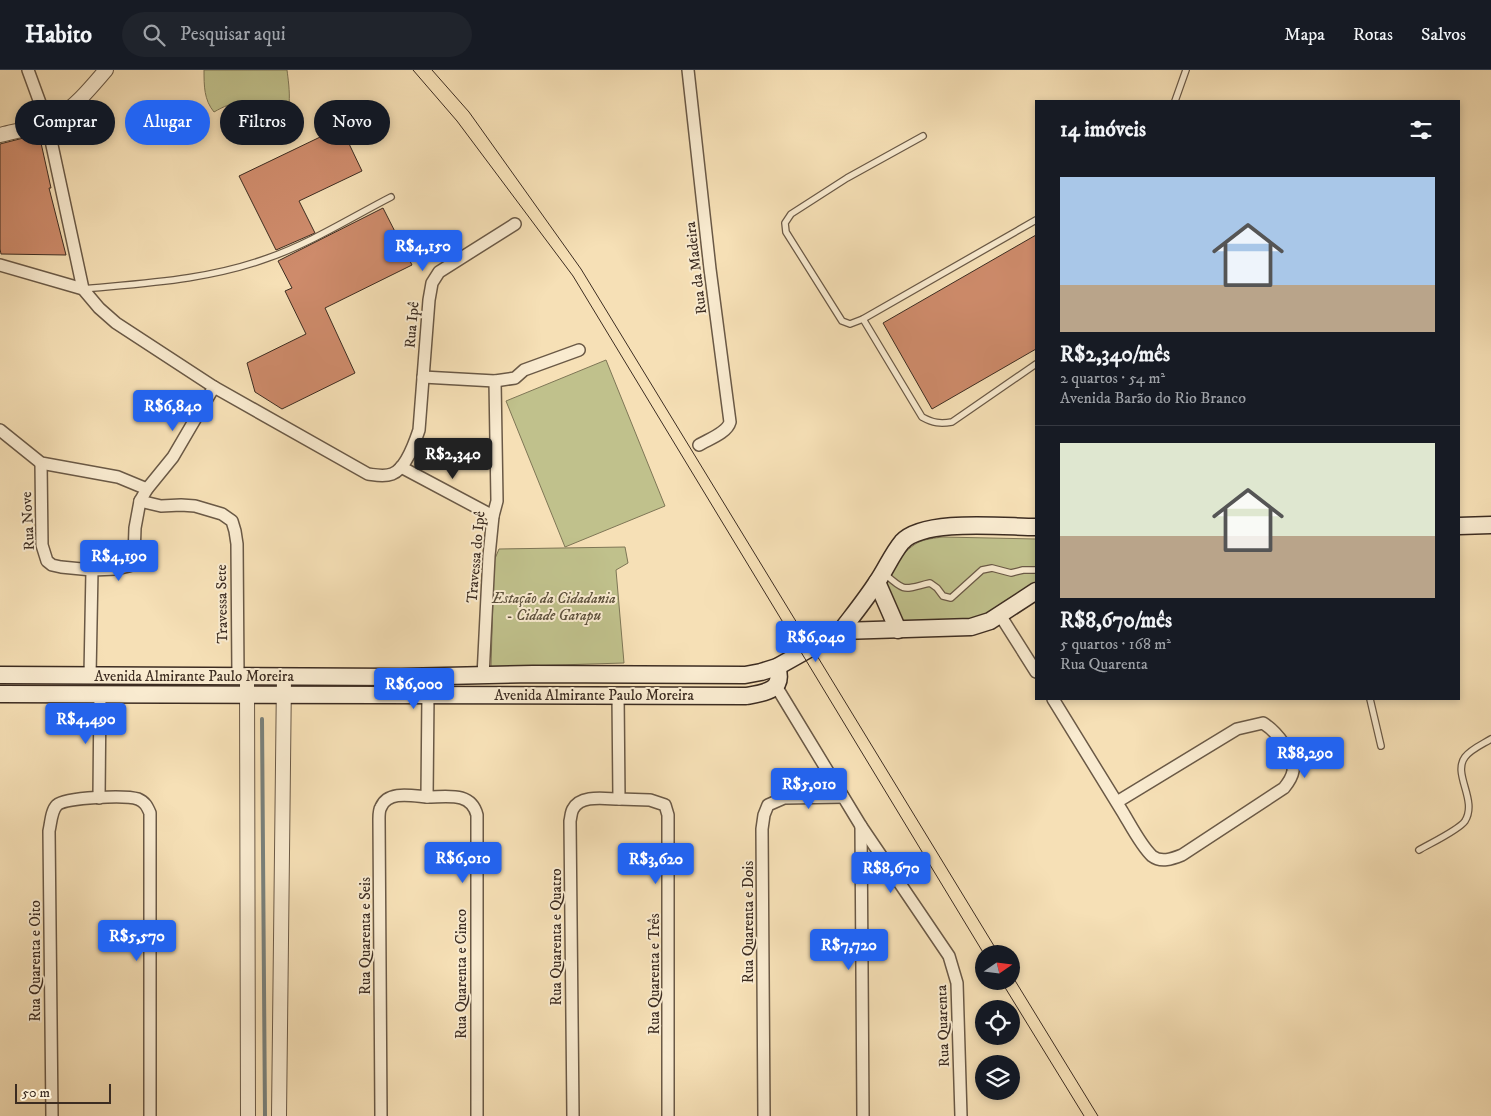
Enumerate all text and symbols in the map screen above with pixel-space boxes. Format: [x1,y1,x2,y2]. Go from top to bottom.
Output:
search box [122,12,472,57]
text: Habito [25,20,92,50]
icon: search [140,21,168,49]
text: Pesquisar aqui [180,23,286,46]
text: Mapa [1284,24,1325,46]
text: Rotas [1353,24,1393,46]
text: Salvos [1421,24,1466,46]
chip: Comprar [15,100,115,145]
chip: Alugar [125,100,210,145]
chip: Filtros [220,100,304,145]
chip: Novo [314,100,390,145]
icon: filters [1407,116,1435,144]
text: 14 imóveis [1060,117,1146,143]
icon: home [1203,210,1293,300]
street label: Rua da Madeira [681,220,711,316]
pin: R$4,150 [377,230,469,272]
text: R$4,150 [395,236,451,256]
street label: Rua Ipê [401,301,423,349]
text: R$2,340/mês [1060,342,1170,368]
text: 2 quartos · 54 m² [1060,368,1165,388]
text: Avenida Barão do Rio Branco [1060,388,1246,408]
pin: R$6,840 [127,390,219,432]
text: R$6,840 [144,396,202,416]
pin: R$2,340 [407,438,499,480]
text: R$2,340 [425,444,481,464]
icon: home [1203,475,1293,565]
street label: Rua Nove [17,491,39,551]
street label: Travessa do Ipê [463,510,489,604]
pin: R$4,190 [73,540,165,582]
text: R$4,190 [91,546,147,566]
street label: Travessa Sete [212,564,232,644]
park label: Estação da Cidadania - Cidade Garapu [491,589,616,625]
text: R$8,670/mês [1060,608,1172,634]
pin: R$6,040 [770,620,862,663]
text: R$6,040 [787,627,845,647]
text: 5 quartos · 168 m² [1060,634,1171,654]
text: Rua Quarenta [1060,654,1148,674]
street label: Avenida Almirante Paulo Moreira [94,667,294,686]
pin: R$6,000 [368,668,460,710]
text: R$6,000 [385,674,443,694]
street label: Avenida Almirante Paulo Moreira [494,686,694,705]
pin: R$4,490 [40,702,132,745]
text: R$4,490 [56,709,116,729]
pin: R$8,290 [1259,736,1351,779]
text: R$8,290 [1277,743,1333,763]
pin: R$5,010 [763,768,855,810]
text: R$5,010 [782,774,836,794]
pin: R$6,010 [417,842,509,884]
pin: R$3,620 [610,842,702,885]
text: R$6,010 [436,848,490,868]
text: R$3,620 [629,849,683,869]
pin: R$8,670 [845,852,937,894]
text: R$8,670 [862,858,920,878]
street label: Rua Quarenta e Dois [739,861,758,983]
street label: Rua Quarenta e Quatro [547,868,566,1006]
street label: Rua Quarenta e Seis [356,877,375,995]
street label: Rua Quarenta e Oito [26,900,45,1022]
street label: Rua Quarenta e Cinco [452,909,471,1039]
street label: Rua Quarenta e Três [645,913,664,1035]
pin: R$5,570 [91,920,183,962]
text: R$5,570 [109,926,165,946]
pin: R$7,720 [803,928,895,971]
text: R$7,720 [821,935,877,955]
north arrow [975,945,1020,990]
map controls [975,945,1020,1100]
street label: Rua Quarenta [932,984,954,1067]
button: locate [975,1000,1020,1045]
button: layers [975,1055,1020,1100]
scale bar [15,1081,111,1104]
text: 50 m [22,1084,50,1102]

